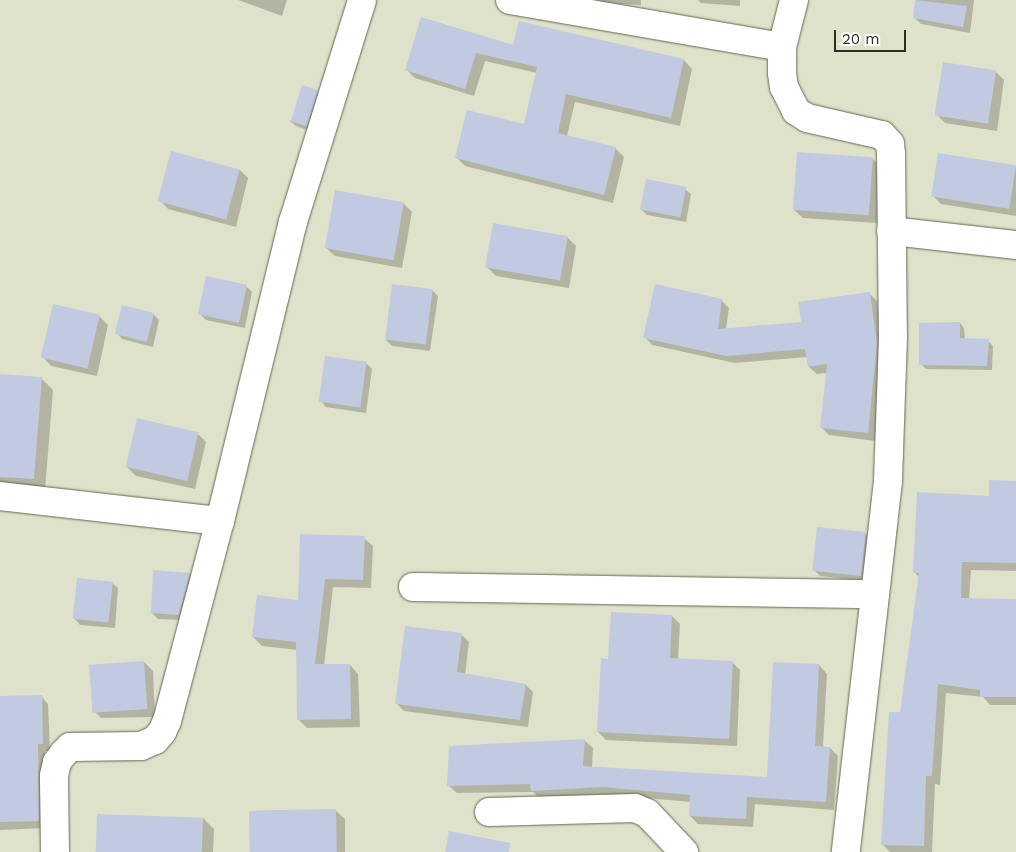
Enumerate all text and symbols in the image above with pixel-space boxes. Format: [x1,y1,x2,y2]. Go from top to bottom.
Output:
scale bar [836,20,908,52]
text: 20 m [842,30,880,48]

